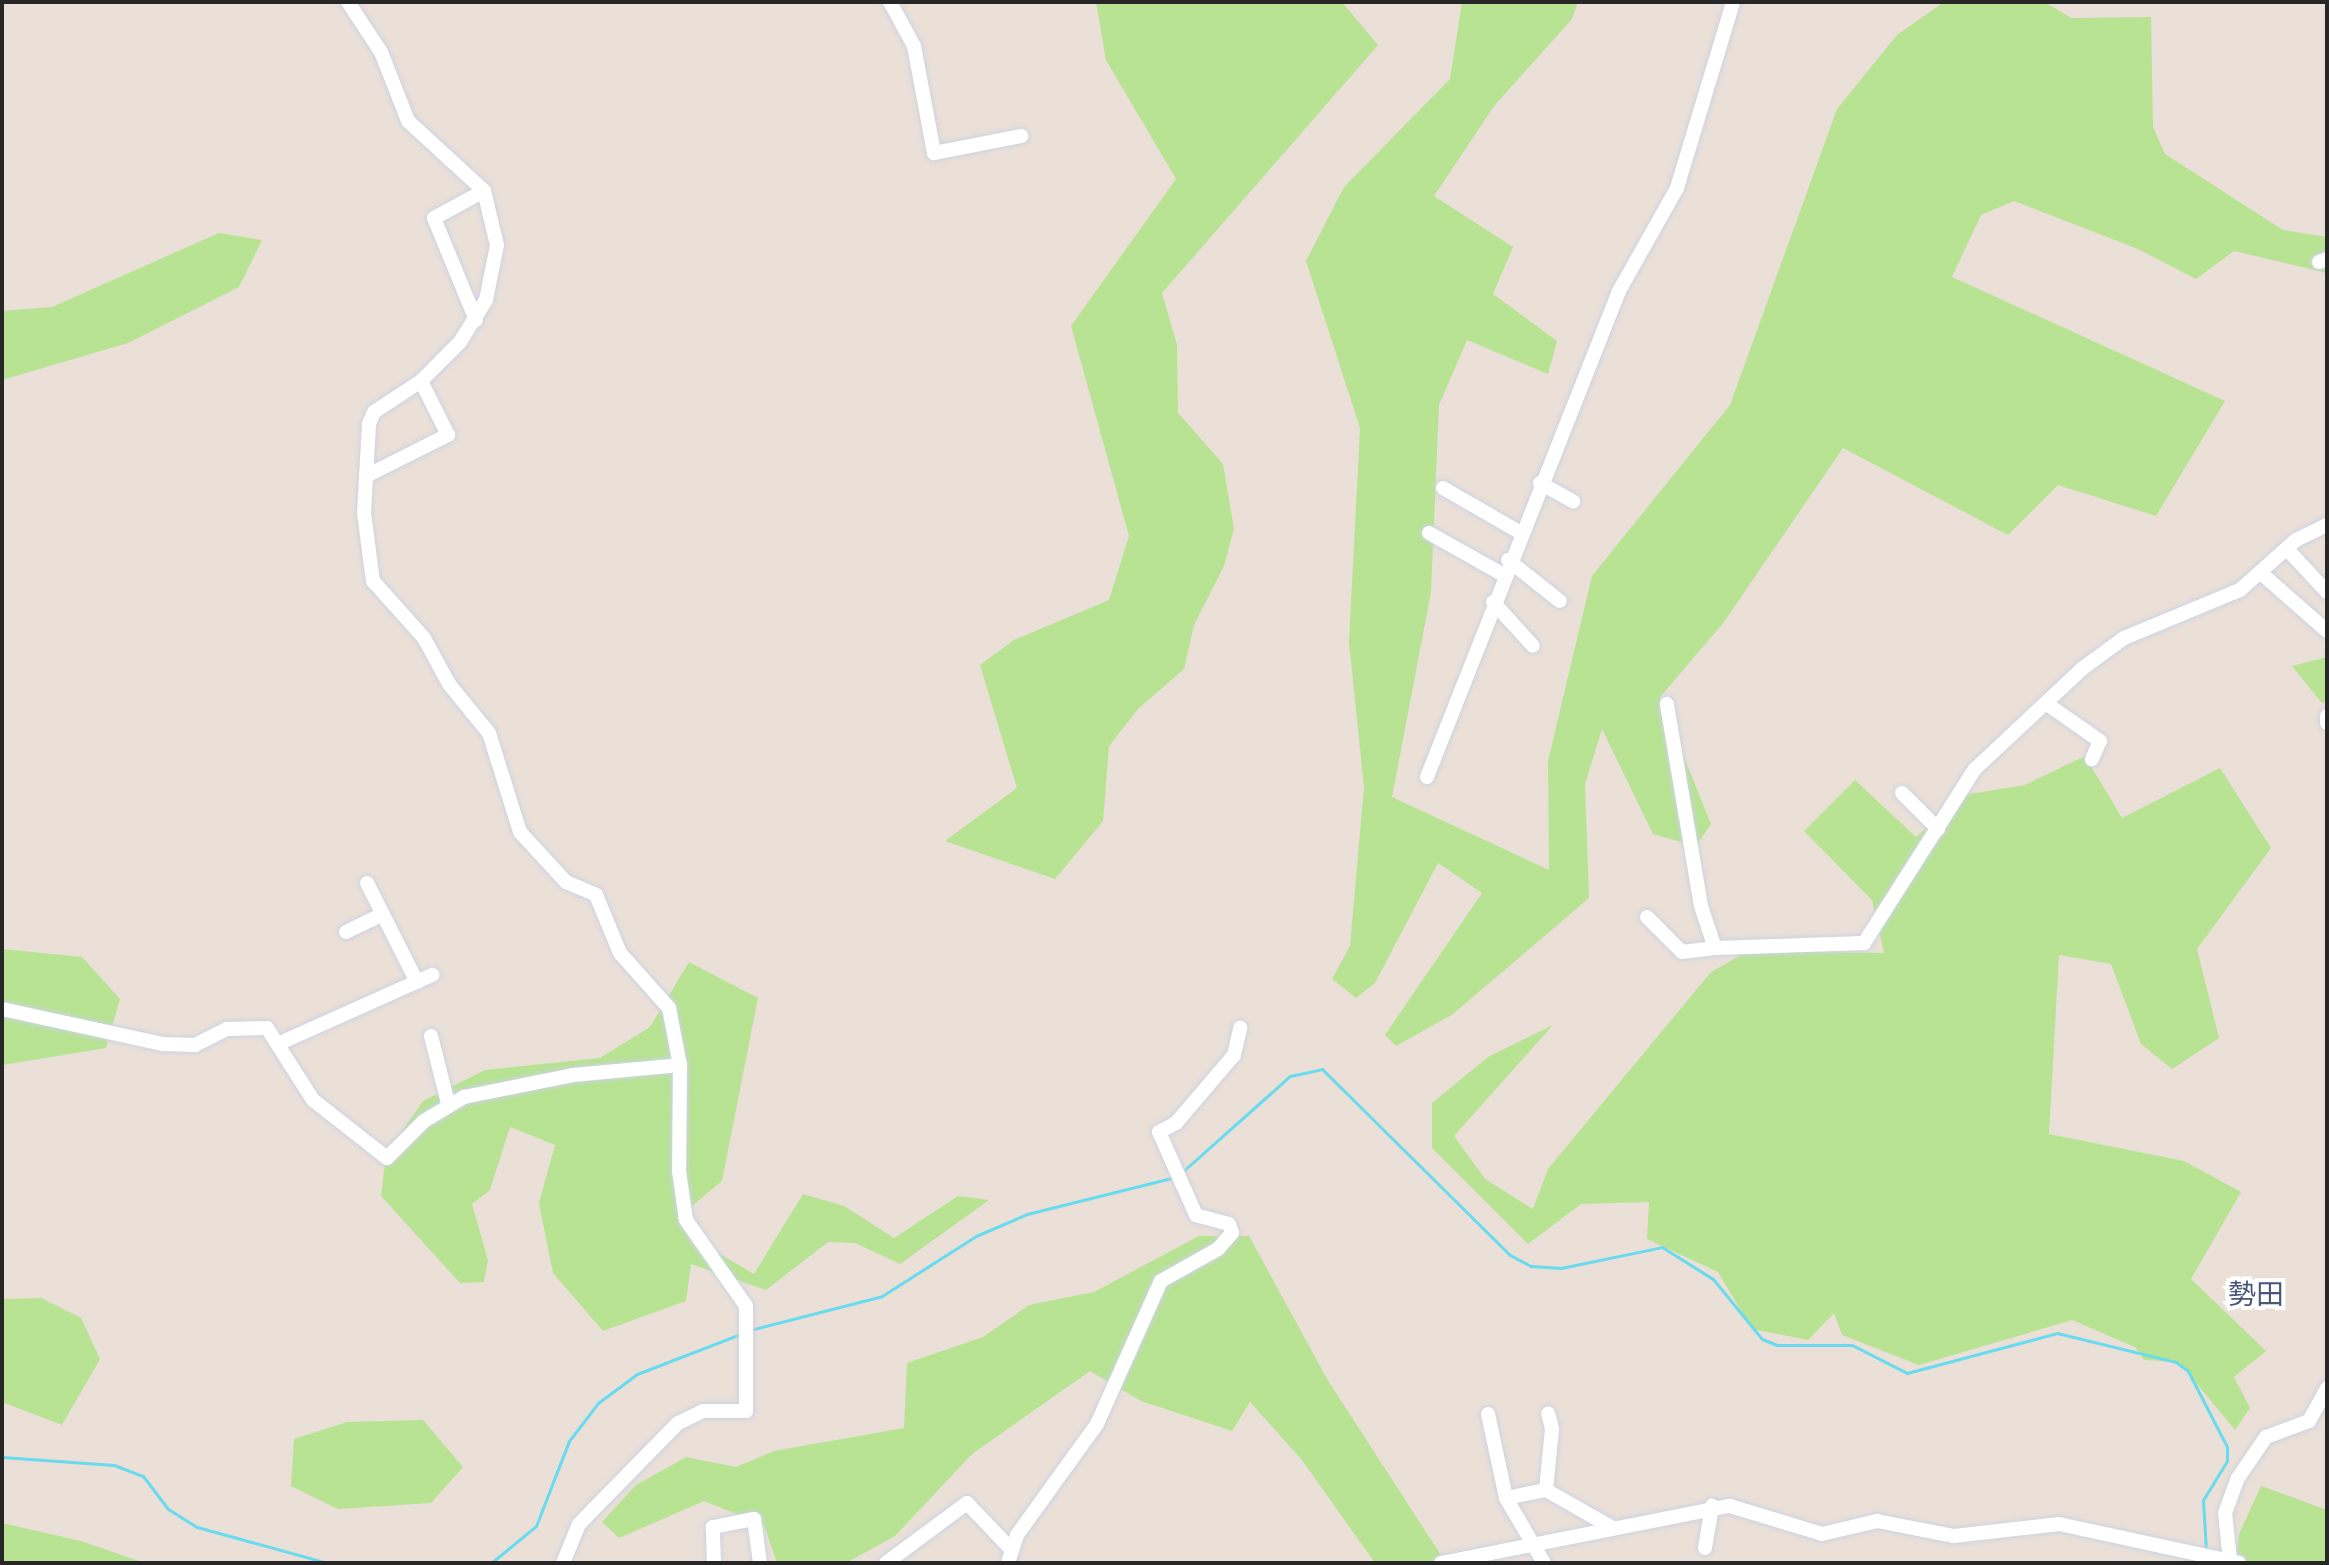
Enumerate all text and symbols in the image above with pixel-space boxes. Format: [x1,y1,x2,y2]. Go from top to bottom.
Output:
district label: 勢田 [2228,1277,2284,1311]

